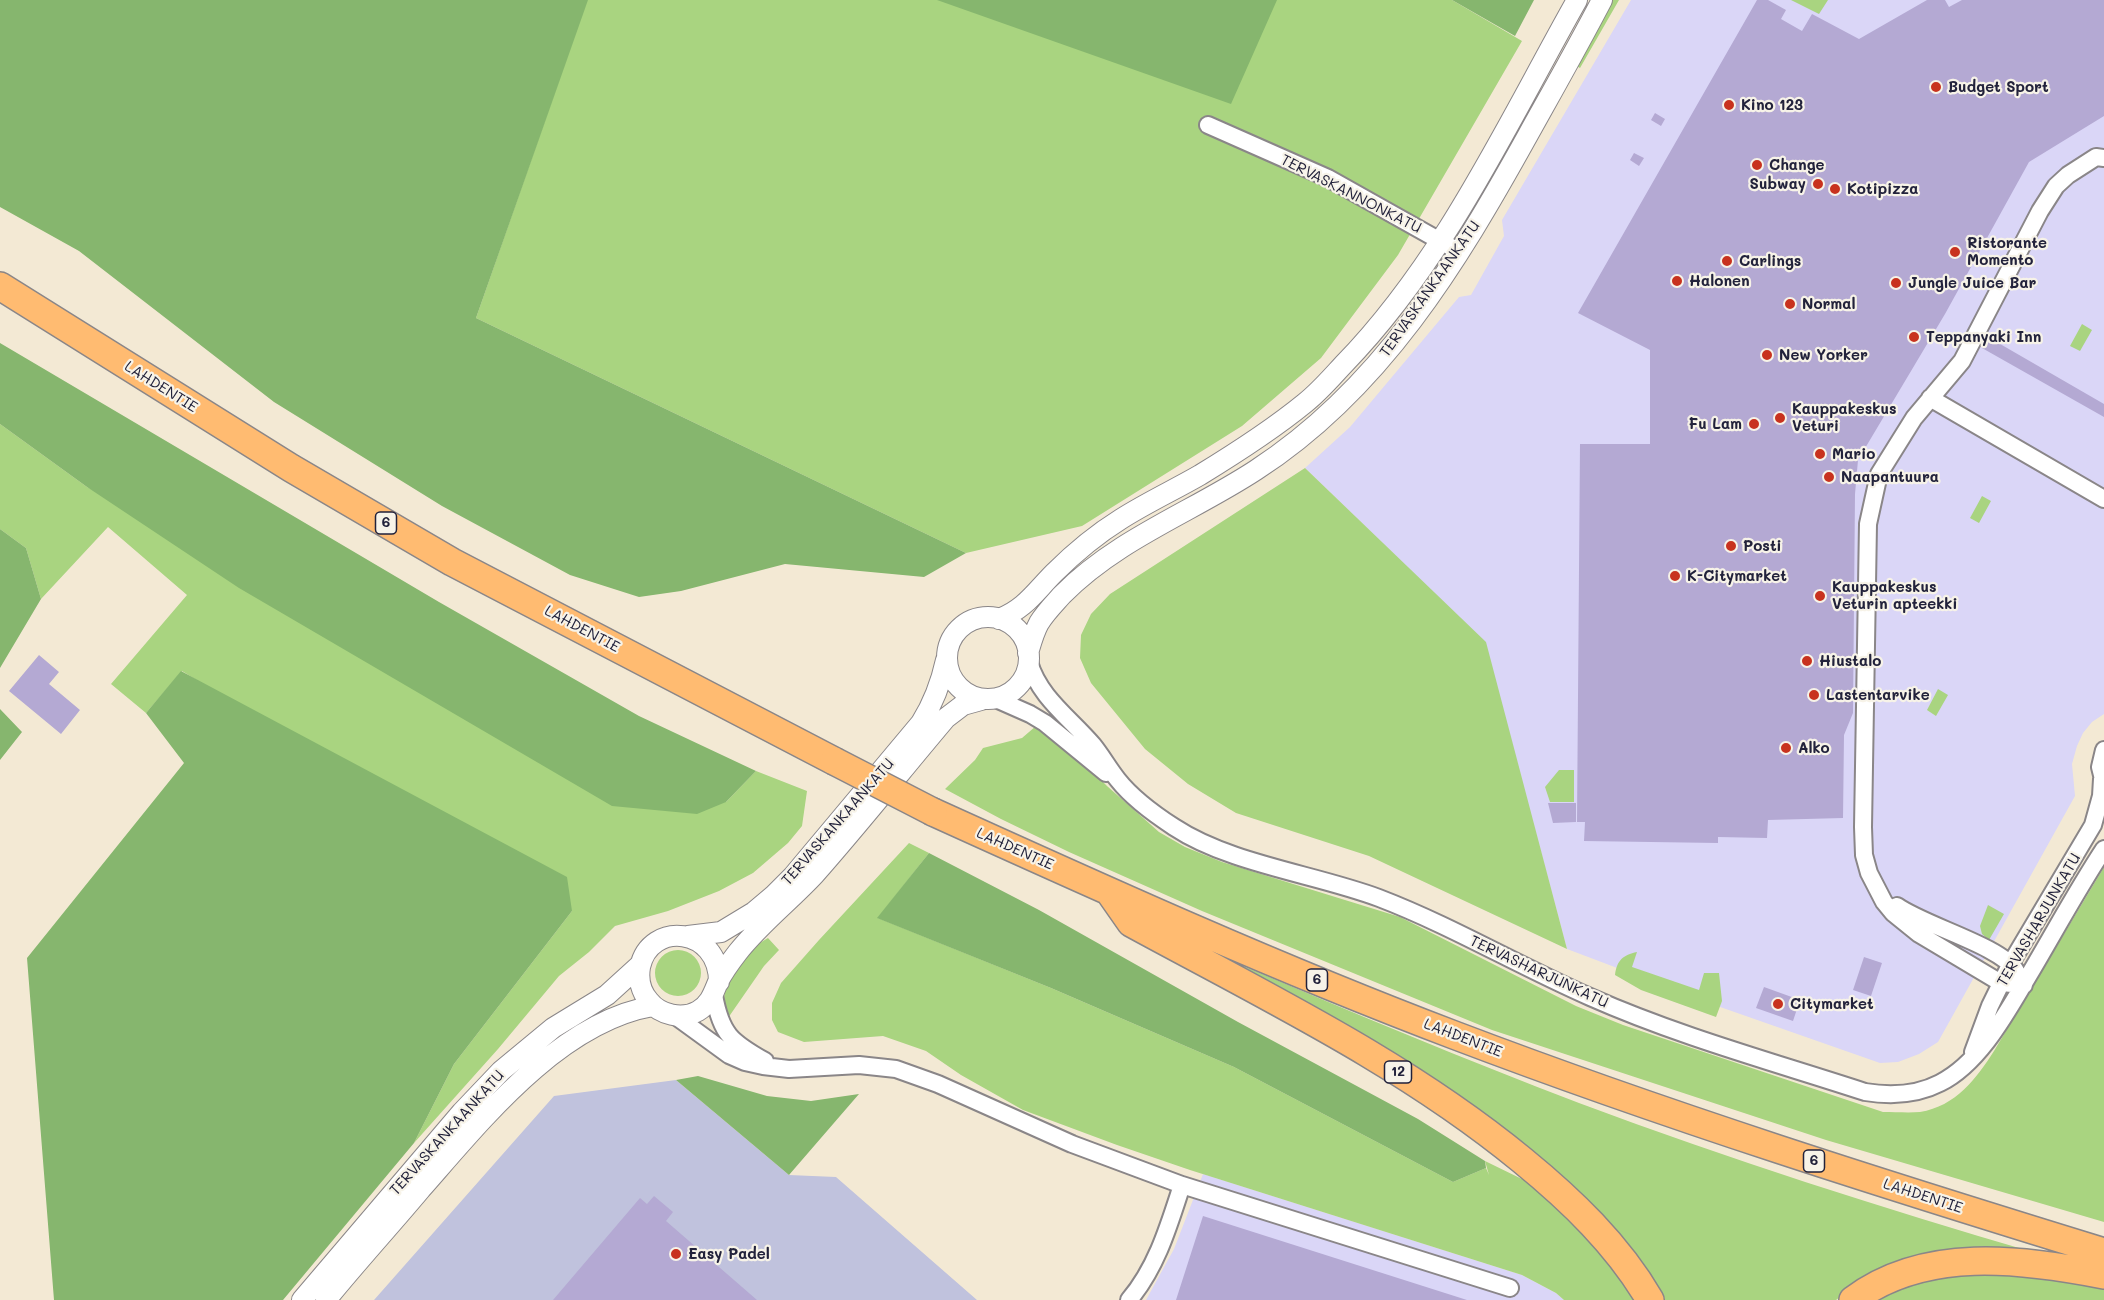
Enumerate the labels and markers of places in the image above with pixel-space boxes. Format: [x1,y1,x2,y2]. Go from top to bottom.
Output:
place label: Budget Sport [1948,78,2049,96]
marker: Budget Sport [1929,80,1943,94]
place label: Kino 123 [1741,96,1803,114]
marker: Kino 123 [1722,98,1736,112]
place label: Change [1769,156,1825,174]
marker: Change [1750,158,1764,172]
place label: Subway [1750,175,1806,193]
marker: Subway [1811,177,1825,191]
place label: Kotipizza [1847,180,1918,198]
marker: Kotipizza [1828,182,1842,196]
place label: Ristorante Momento [1967,234,2047,269]
marker: Ristorante Momento [1948,245,1962,259]
place label: Carlings [1739,252,1801,270]
marker: Carlings [1720,254,1734,268]
place label: Halonen [1689,272,1750,290]
marker: Halonen [1670,274,1684,288]
place label: Jungle Juice Bar [1908,274,2036,292]
marker: Jungle Juice Bar [1889,276,1903,290]
place label: Normal [1802,295,1855,313]
marker: Normal [1783,297,1797,311]
place label: Teppanyaki Inn [1926,328,2041,346]
marker: Teppanyaki Inn [1907,330,1921,344]
place label: New Yorker [1779,346,1868,364]
marker: New Yorker [1760,348,1774,362]
place label: Kauppakeskus Veturi [1792,400,1897,435]
marker: Kauppakeskus Veturi [1773,411,1787,425]
place label: Fu Lam [1689,415,1742,433]
marker: Fu Lam [1747,417,1761,431]
place label: Mario [1832,445,1875,463]
marker: Mario [1813,447,1827,461]
place label: Naapantuura [1841,468,1939,486]
marker: Naapantuura [1822,470,1836,484]
place label: Posti [1743,537,1782,555]
marker: Posti [1724,539,1738,553]
place label: K-Citymarket [1687,567,1787,585]
marker: K-Citymarket [1668,569,1682,583]
place label: Kauppakeskus Veturin apteekki [1832,578,1957,613]
marker: Kauppakeskus Veturin apteekki [1813,589,1827,603]
place label: Hiustalo [1819,652,1881,670]
marker: Hiustalo [1800,654,1814,668]
place label: Lastentarvike [1826,686,1930,704]
marker: Lastentarvike [1807,688,1821,702]
place label: Alko [1798,739,1830,757]
marker: Alko [1779,741,1793,755]
place label: Citymarket [1790,995,1874,1013]
marker: Citymarket [1771,997,1785,1011]
place label: Easy Padel [688,1245,770,1263]
marker: Easy Padel [669,1247,683,1261]

